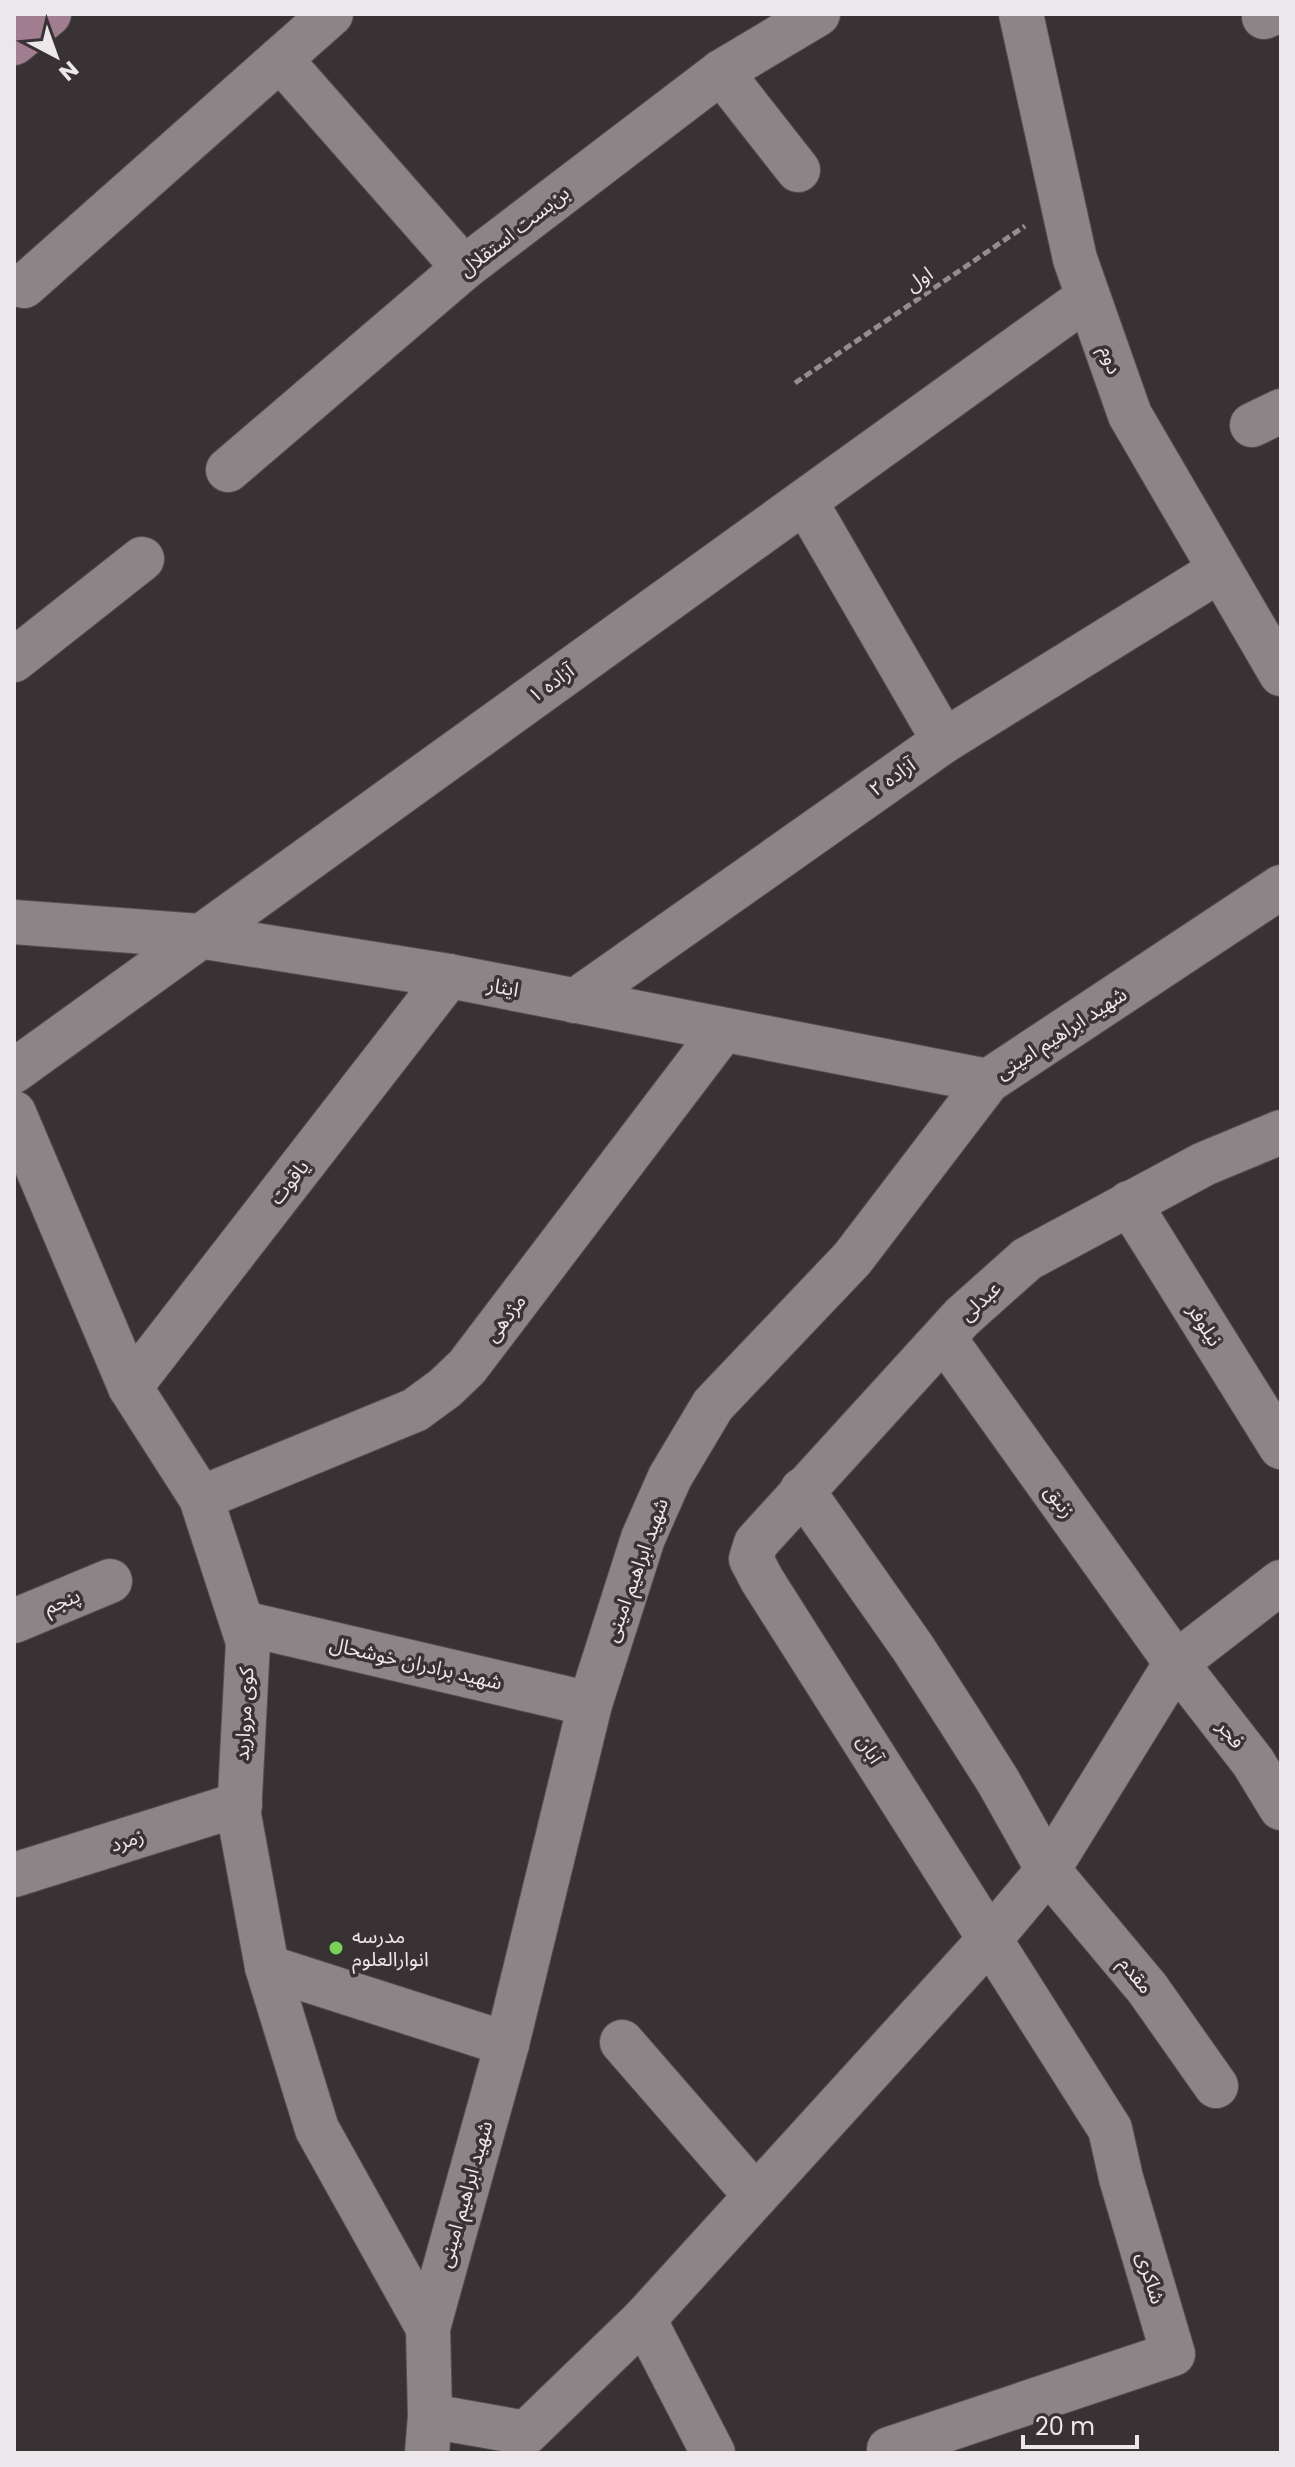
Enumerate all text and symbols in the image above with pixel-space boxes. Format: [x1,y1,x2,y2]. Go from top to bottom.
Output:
north arrow [16,16,96,96]
text: N [52,54,85,88]
street label: بن‌بست استقلال [453,179,575,283]
street label: اول [900,260,938,298]
street label: دوم [1092,342,1129,378]
street label: آزاده ۱ [522,656,581,709]
street label: آزاده ۲ [863,750,922,803]
street label: ایثار [484,970,521,1004]
street label: شهید ابراهیم امینی [990,980,1133,1087]
street label: یاقوت [263,1154,315,1210]
street label: عبدلی [953,1275,1007,1327]
street label: مژدهی [478,1288,532,1348]
street label: نیلوفر [1181,1298,1229,1352]
street label: زنبق [1038,1479,1082,1523]
street label: شهید ابراهیم امینی [597,1494,676,1646]
street label: پنجم [40,1581,85,1622]
street label: شهید برادران خوشحال [327,1630,505,1696]
street label: کوی مروارید [228,1666,260,1762]
street label: فجر [1210,1713,1251,1754]
street label: آبان [850,1729,890,1770]
street label: زمرد [107,1821,147,1859]
place label: مدرسه انوارالعلوم [352,1922,429,1974]
marker: مدرسه انوارالعلوم [327,1939,345,1957]
street label: مقدم [1112,1950,1160,2000]
street label: شهید ابراهیم امینی [431,2117,500,2271]
street label: شاکری [1130,2249,1172,2307]
scale bar [1023,2399,1137,2449]
text: 20 m [1035,2410,1095,2443]

